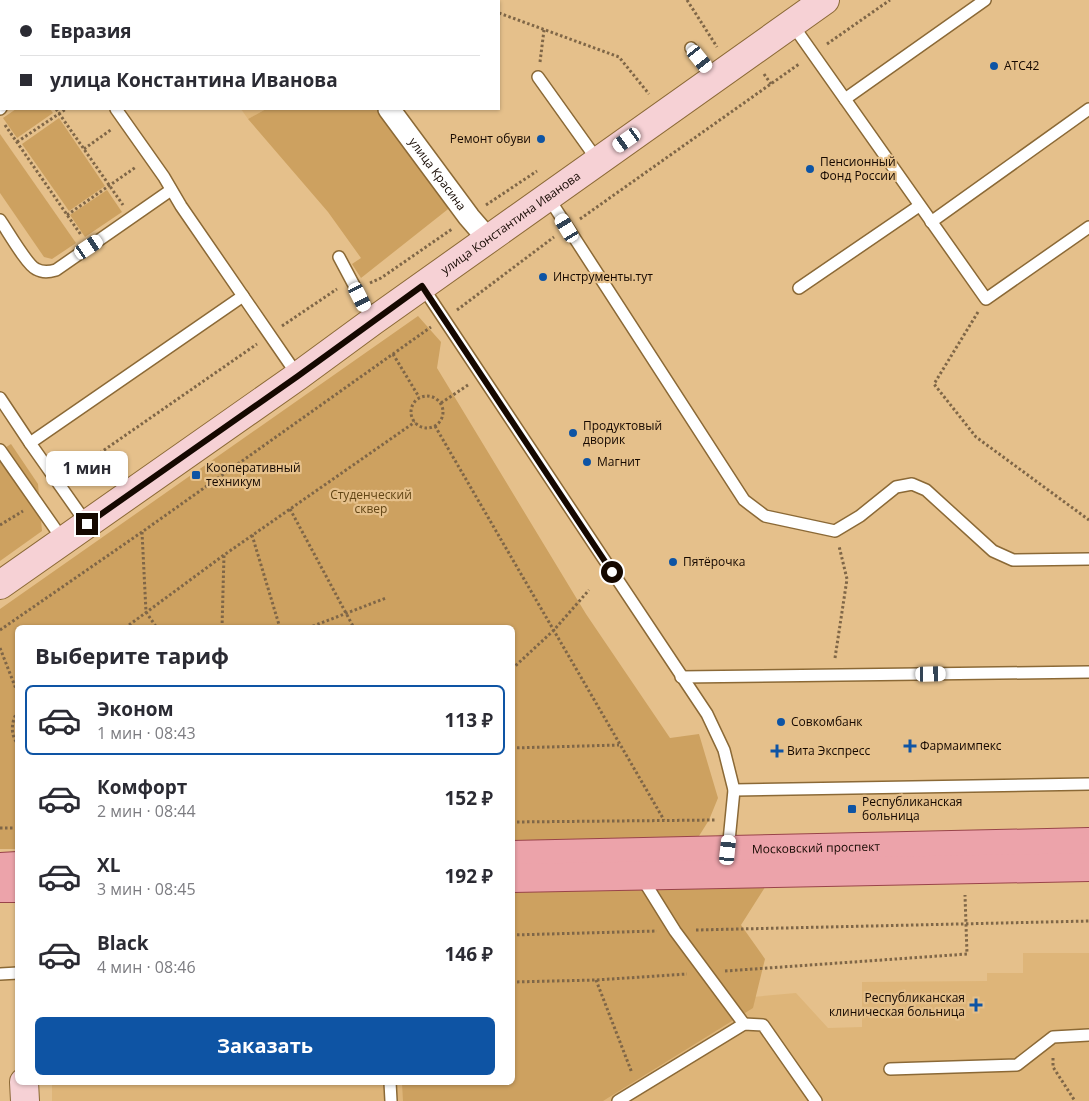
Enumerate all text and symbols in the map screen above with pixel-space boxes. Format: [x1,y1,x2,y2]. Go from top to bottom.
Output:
text: Евразия [50,18,132,44]
car [684,43,715,75]
place label: АТС42 [1004,57,1040,74]
marker: АТС42 [988,60,1000,72]
text: улица Константина Иванова [50,67,338,93]
car [610,125,643,155]
place label: Ремонт обуви [450,130,531,147]
marker: Ремонт обуви [535,133,547,145]
street label: улица Красина [405,134,470,214]
place label: Пенсионный Фонд России [820,153,896,184]
marker: Пенсионный Фонд России [804,163,816,175]
street label: улица Константина Иванова [437,167,584,278]
car [552,211,581,245]
car [72,232,105,262]
place label: Инструменты.тут [553,268,653,285]
marker: Инструменты.тут [537,271,549,283]
car [346,280,373,314]
place label: Продуктовый дворик [583,417,662,448]
marker: Продуктовый дворик [567,427,579,439]
callout: 1 мин [46,452,128,486]
place label: Магнит [597,453,641,470]
marker: Магнит [581,456,593,468]
text: 1 мин [63,457,111,479]
place label: Кооперативный техникум [206,459,301,490]
marker: Кооперативный техникум [190,469,202,481]
park label: Студенческий сквер [330,486,412,517]
route end [76,513,98,535]
place label: Пятёрочка [683,553,745,570]
marker: Пятёрочка [667,556,679,568]
route start [601,561,623,583]
text: Выберите тариф [35,640,229,670]
car [915,666,946,682]
text: Эконом [97,696,174,722]
icon: car [37,698,82,743]
text: 113 ₽ [444,707,493,733]
place label: Совкомбанк [791,713,863,730]
marker: Совкомбанк [775,716,787,728]
text: 1 мин · 08:43 [97,722,196,744]
place label: Фармаимпекс [920,737,1002,754]
marker: Фармаимпекс [904,740,916,752]
place label: Вита Экспресс [787,742,871,759]
marker: Вита Экспресс [771,745,783,757]
text: Комфорт [97,774,187,800]
icon: car [37,776,82,821]
text: 152 ₽ [444,785,493,811]
place label: Республиканская больница [862,793,963,824]
text: 2 мин · 08:44 [97,800,196,822]
marker: Республиканская больница [846,803,858,815]
car [718,834,737,866]
street label: Московский проспект [752,838,881,858]
text: XL [97,852,120,878]
icon: car [37,854,82,899]
text: 192 ₽ [444,863,493,889]
text: 3 мин · 08:45 [97,878,196,900]
text: Black [97,930,149,956]
icon: car [37,932,82,977]
text: 146 ₽ [444,941,493,967]
text: 4 мин · 08:46 [97,956,196,978]
place label: Республиканская клиническая больница [829,989,965,1020]
marker: Республиканская клиническая больница [969,998,983,1012]
button: Заказать [35,1017,495,1075]

